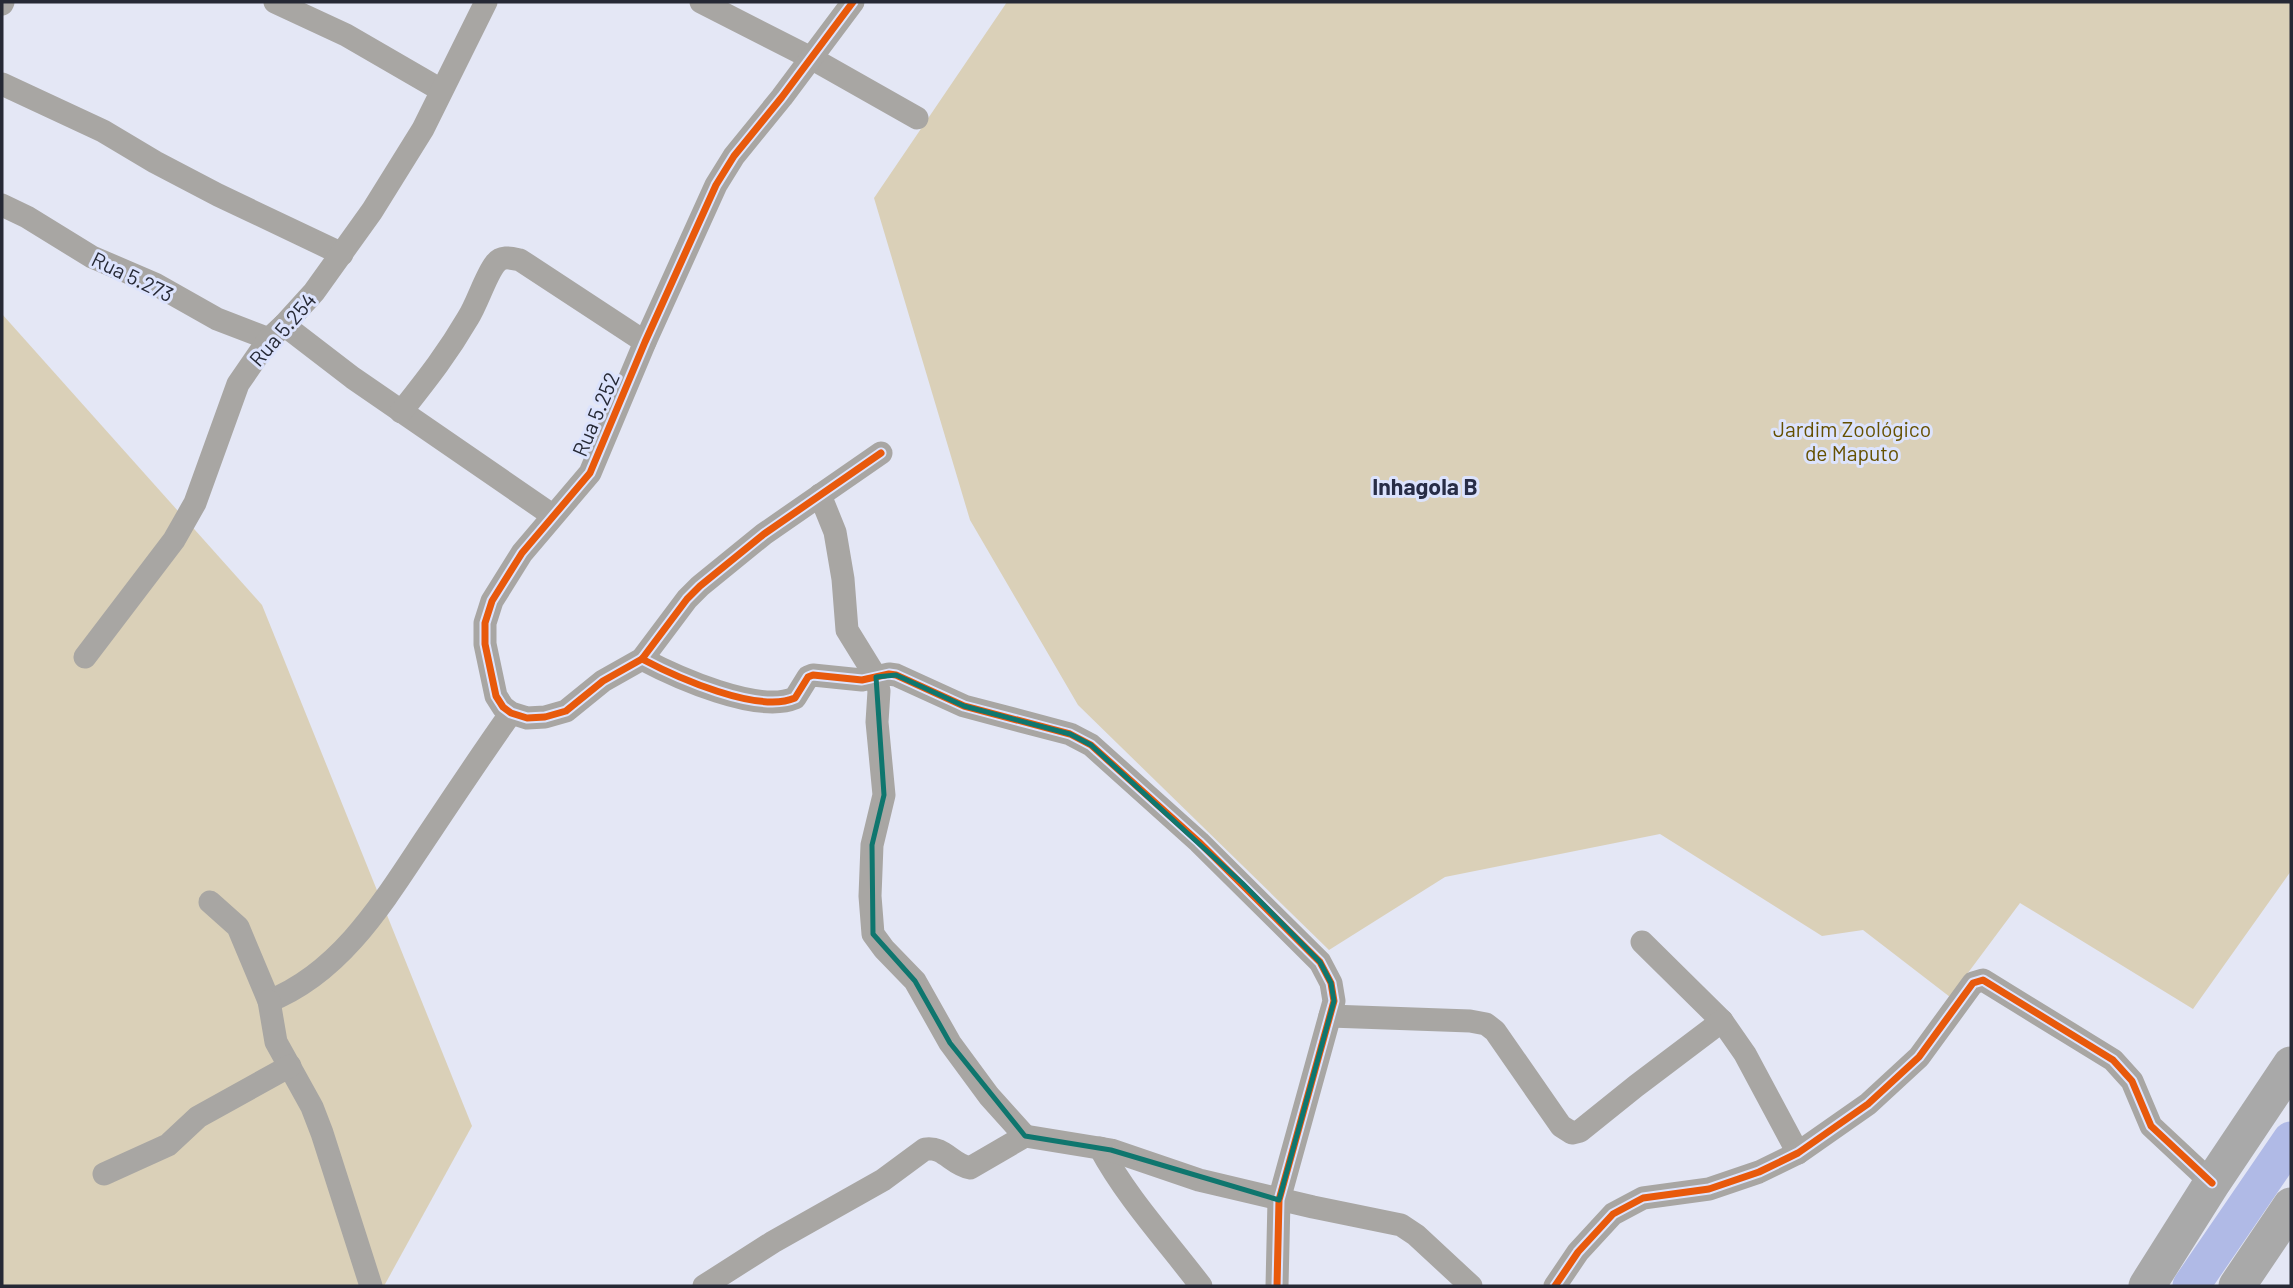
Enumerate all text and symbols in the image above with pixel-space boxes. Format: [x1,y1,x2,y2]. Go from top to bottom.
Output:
street label: Rua 5.273 [88,246,178,306]
street label: Rua 5.254 [243,287,321,371]
street label: Rua 5.252 [566,368,624,460]
park label: Jardim Zoológico de Maputo [1773,416,1931,465]
district label: Inhagola B [1372,472,1478,500]

